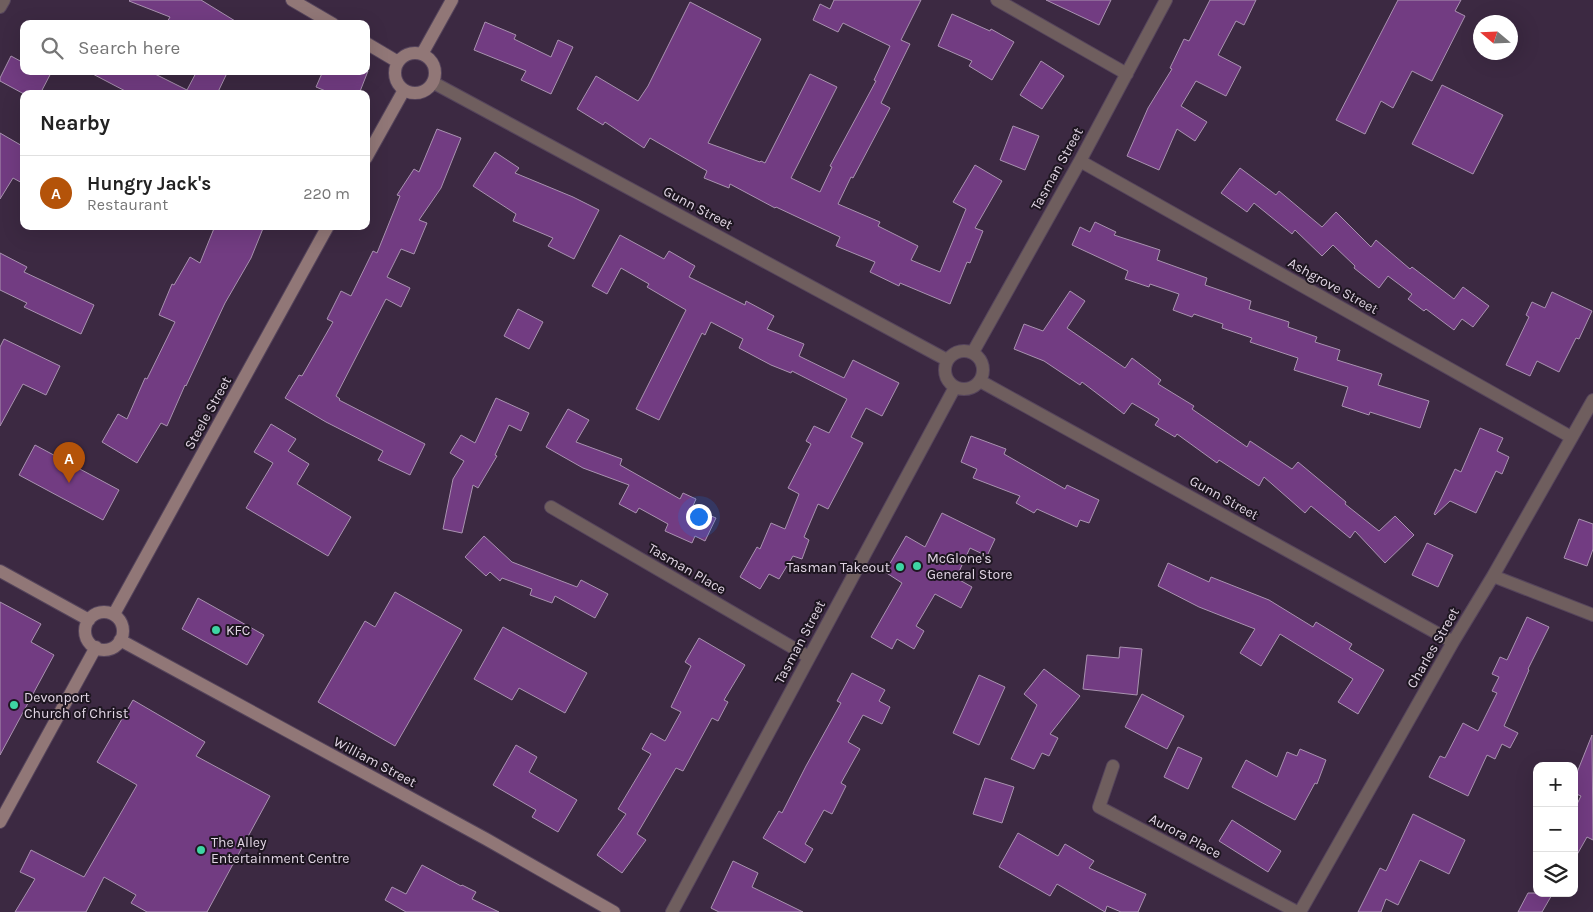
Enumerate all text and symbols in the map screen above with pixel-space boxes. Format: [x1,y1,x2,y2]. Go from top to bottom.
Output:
north arrow [1473,15,1518,60]
search box [20,20,370,75]
icon: search [38,34,66,62]
text: Search here [78,37,180,59]
text: Nearby [40,111,110,135]
street label: Tasman Street [1027,125,1087,213]
text: Hungry Jack's [87,173,211,195]
street label: Gunn Street [660,183,736,233]
text: A [51,184,61,203]
text: 220 m [303,184,350,203]
text: Restaurant [87,195,168,214]
street label: Ashgrove Street [1285,254,1381,318]
street label: Steele Street [181,373,235,453]
pin: A [53,442,85,483]
street label: Gunn Street [1187,472,1261,524]
your location [686,504,712,530]
street label: Tasman Place [645,540,729,598]
place label: McGlone's General Store [927,550,1012,583]
place label: Tasman Takeout [787,559,890,576]
marker: McGlone's General Store [911,560,923,572]
marker: Tasman Takeout [894,561,906,573]
street label: Tasman Street [771,597,829,687]
street label: Charles Street [1403,605,1463,691]
place label: KFC [226,622,250,639]
marker: KFC [210,624,222,636]
place label: Devonport Church of Christ [24,689,128,722]
marker: Devonport Church of Christ [8,699,20,711]
street label: William Street [331,733,419,791]
map controls [1533,762,1578,897]
button: + [1533,762,1578,807]
button: − [1533,807,1578,852]
street label: Aurora Place [1146,810,1224,862]
place label: The Alley Entertainment Centre [211,834,349,867]
marker: The Alley Entertainment Centre [195,844,207,856]
button: layers [1533,852,1578,897]

